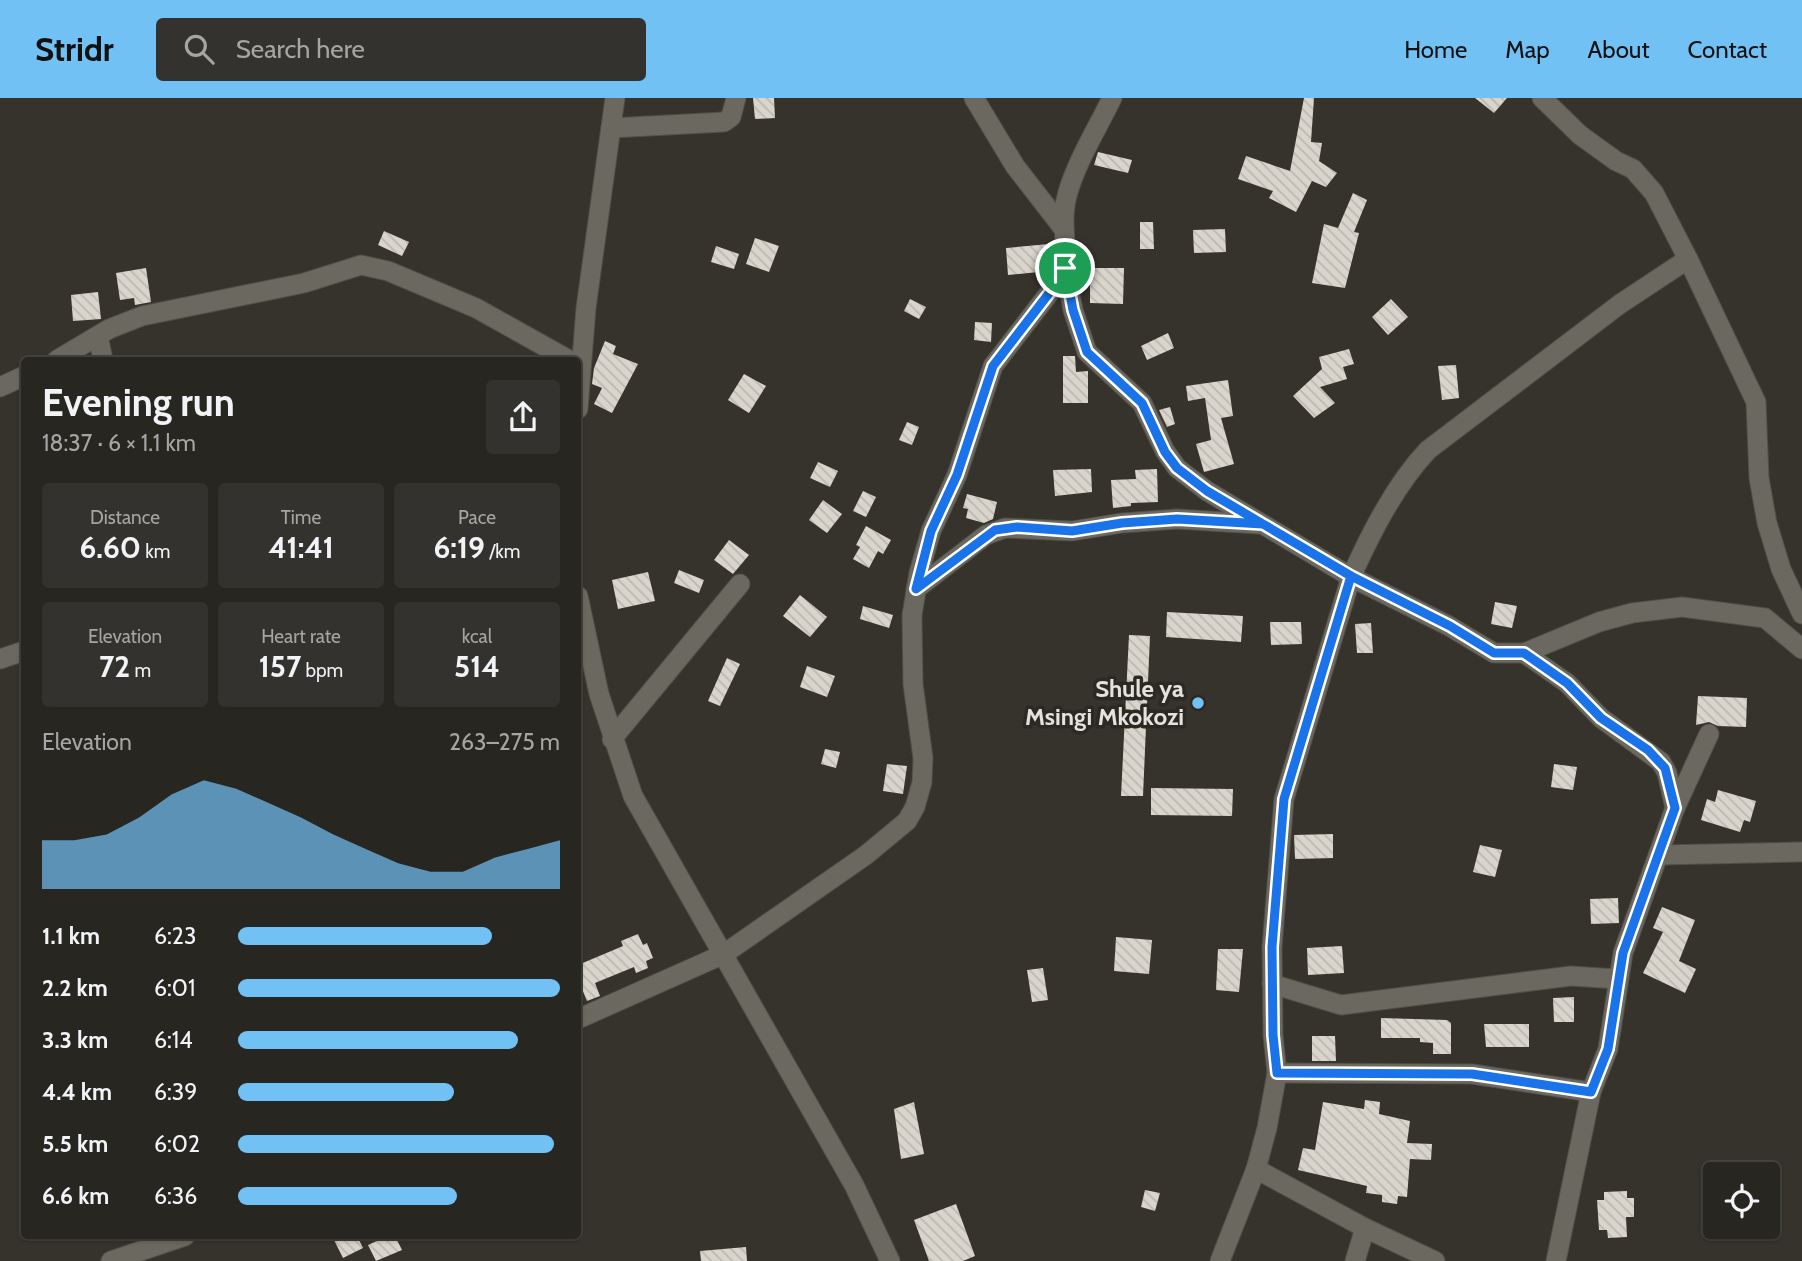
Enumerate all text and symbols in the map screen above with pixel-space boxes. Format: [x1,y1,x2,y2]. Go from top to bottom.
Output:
search box [156,18,646,81]
text: Stridr [35,29,114,69]
icon: search [180,30,218,68]
text: Search here [236,33,365,65]
text: Home [1404,35,1467,64]
text: Map [1505,35,1550,64]
text: About [1588,35,1650,64]
text: Contact [1688,35,1767,64]
pin [1035,238,1095,298]
icon: arrive [1046,249,1084,287]
text: Evening run [42,379,235,426]
button: share [486,380,560,454]
text: 18:37 · 6 × 1.1 km [42,429,196,457]
text: Distance [90,506,160,529]
text: Time [281,506,321,529]
text: Pace [458,506,496,529]
text: 6.60 [79,529,141,566]
text: 41:41 [268,529,334,566]
text: 6:19 [433,529,485,566]
text: km [141,540,171,563]
text: /km [485,540,521,563]
text: Elevation [88,625,162,648]
text: Heart rate [261,625,341,648]
text: kcal [462,625,492,648]
text: 72 [99,648,130,685]
text: 157 [259,648,301,685]
text: 514 [454,648,500,685]
text: m [130,659,151,682]
text: bpm [301,659,343,682]
place label: Shule ya Msingi Mkokozi [1025,674,1184,731]
marker: Shule ya Msingi Mkokozi [1190,695,1206,711]
text: Elevation [42,728,132,756]
text: 263–275 m [449,728,560,756]
text: 1.1 km [42,922,100,950]
text: 6:23 [154,922,196,950]
text: 2.2 km [42,974,108,1002]
text: 6:01 [154,974,195,1002]
text: 3.3 km [42,1026,108,1054]
text: 6:14 [154,1026,193,1054]
text: 4.4 km [42,1078,112,1106]
text: 6:39 [154,1078,197,1106]
text: 5.5 km [42,1130,108,1158]
text: 6:02 [154,1130,200,1158]
map controls [1703,1162,1780,1239]
button: locate [1703,1162,1780,1239]
text: 6.6 km [42,1182,109,1210]
text: 6:36 [154,1182,197,1210]

